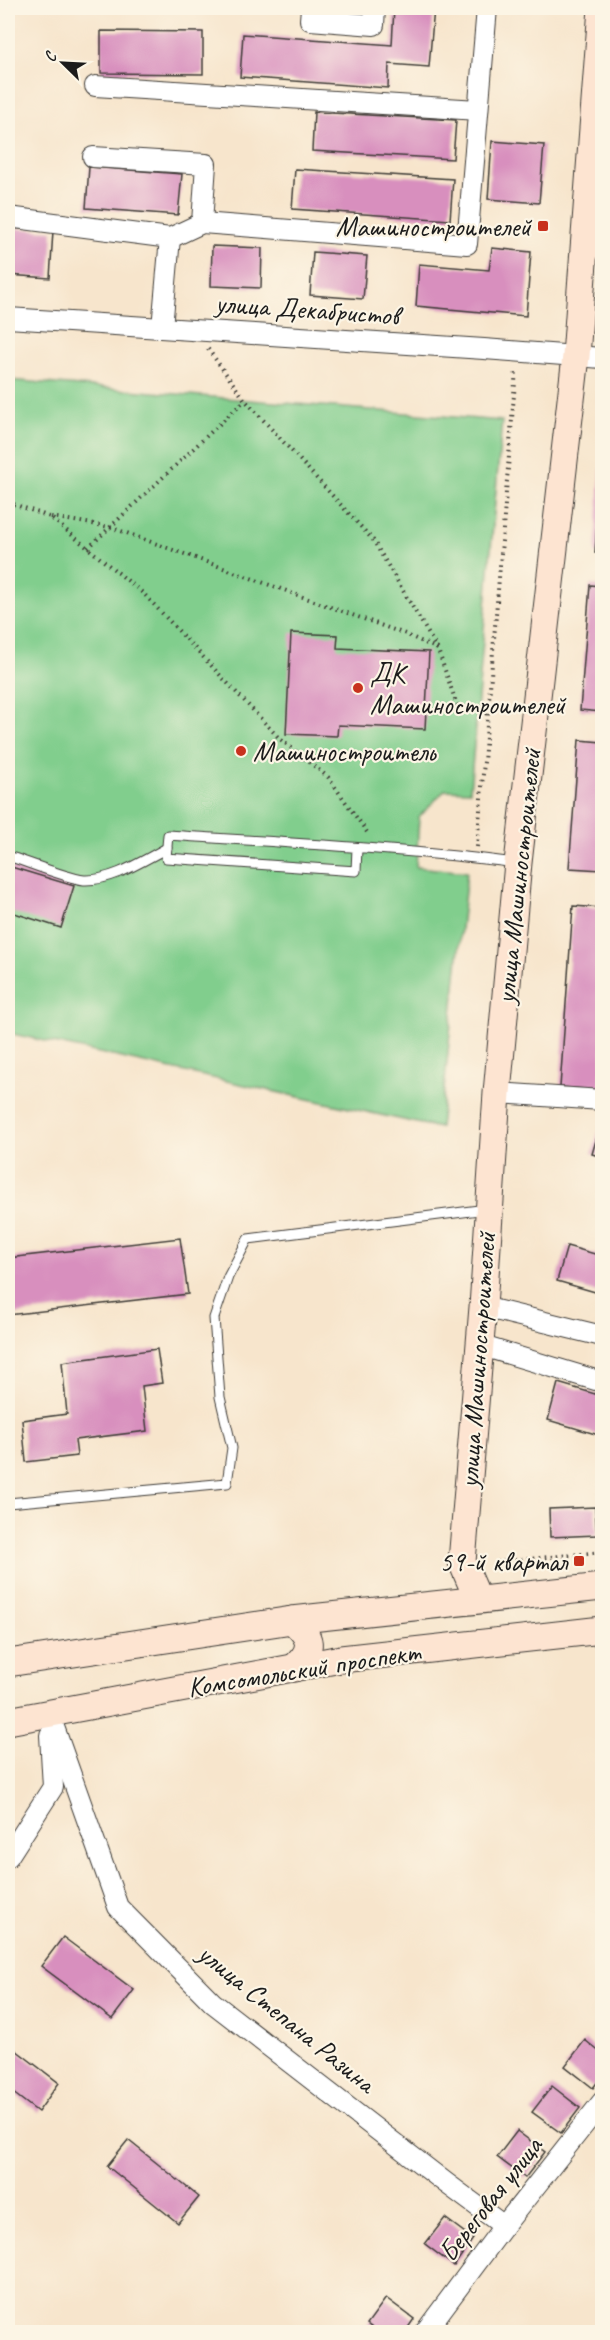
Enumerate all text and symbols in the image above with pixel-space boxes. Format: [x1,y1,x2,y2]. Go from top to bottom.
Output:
north arrow [33,33,93,93]
text: С [39,48,62,65]
place label: Машиностроителей [336,209,532,244]
marker: Машиностроителей [536,219,550,233]
street label: улица Декабристов [212,285,405,333]
place label: ДК Машиностроителей [370,655,567,722]
marker: ДК Машиностроителей [351,681,365,695]
place label: Машиностроитель [253,734,437,769]
marker: Машиностроитель [234,744,248,758]
street label: улица Машиностроителей [487,745,549,1007]
street label: улица Машиностроителей [450,1230,503,1491]
place label: 59-й квартал [439,1544,569,1579]
marker: 59-й квартал [572,1554,586,1568]
street label: Комсомольский проспект [185,1633,424,1705]
street label: улица Степана Разина [190,1935,385,2102]
street label: Береговая улица [430,2128,551,2268]

